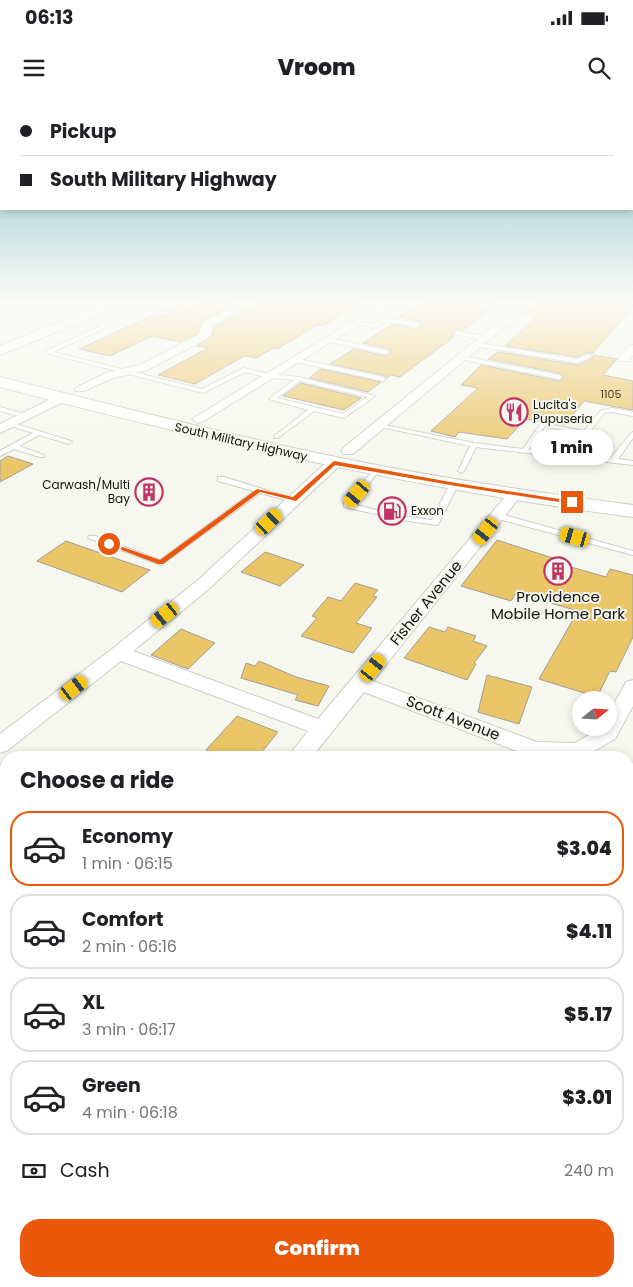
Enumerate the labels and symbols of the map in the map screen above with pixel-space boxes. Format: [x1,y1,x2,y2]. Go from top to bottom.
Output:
house number: 1105 [601,386,622,402]
place label: Lucita's Pupuseria [533,396,593,427]
restaurant icon: Lucita's Pupuseria [499,397,529,427]
street label: South Military Highway [173,418,309,465]
callout: 1 min [531,430,613,464]
place label: Carwash/Multi Bay [42,476,130,507]
building icon: Carwash/Multi Bay [134,477,164,507]
car [341,478,372,510]
route end [561,491,583,513]
fuel station icon: Exxon [377,496,407,526]
place label: Exxon [411,502,444,519]
car [252,506,285,538]
car [470,515,501,547]
car [558,526,591,548]
route start [98,533,120,555]
street label: Fisher Avenue [385,556,466,650]
building icon: Providence Mobile Home Park [543,556,573,586]
place label: Providence Mobile Home Park [491,586,625,624]
car [148,600,181,630]
car [357,652,388,684]
car [57,673,90,703]
street label: Scott Avenue [403,690,503,745]
north arrow [572,691,618,736]

